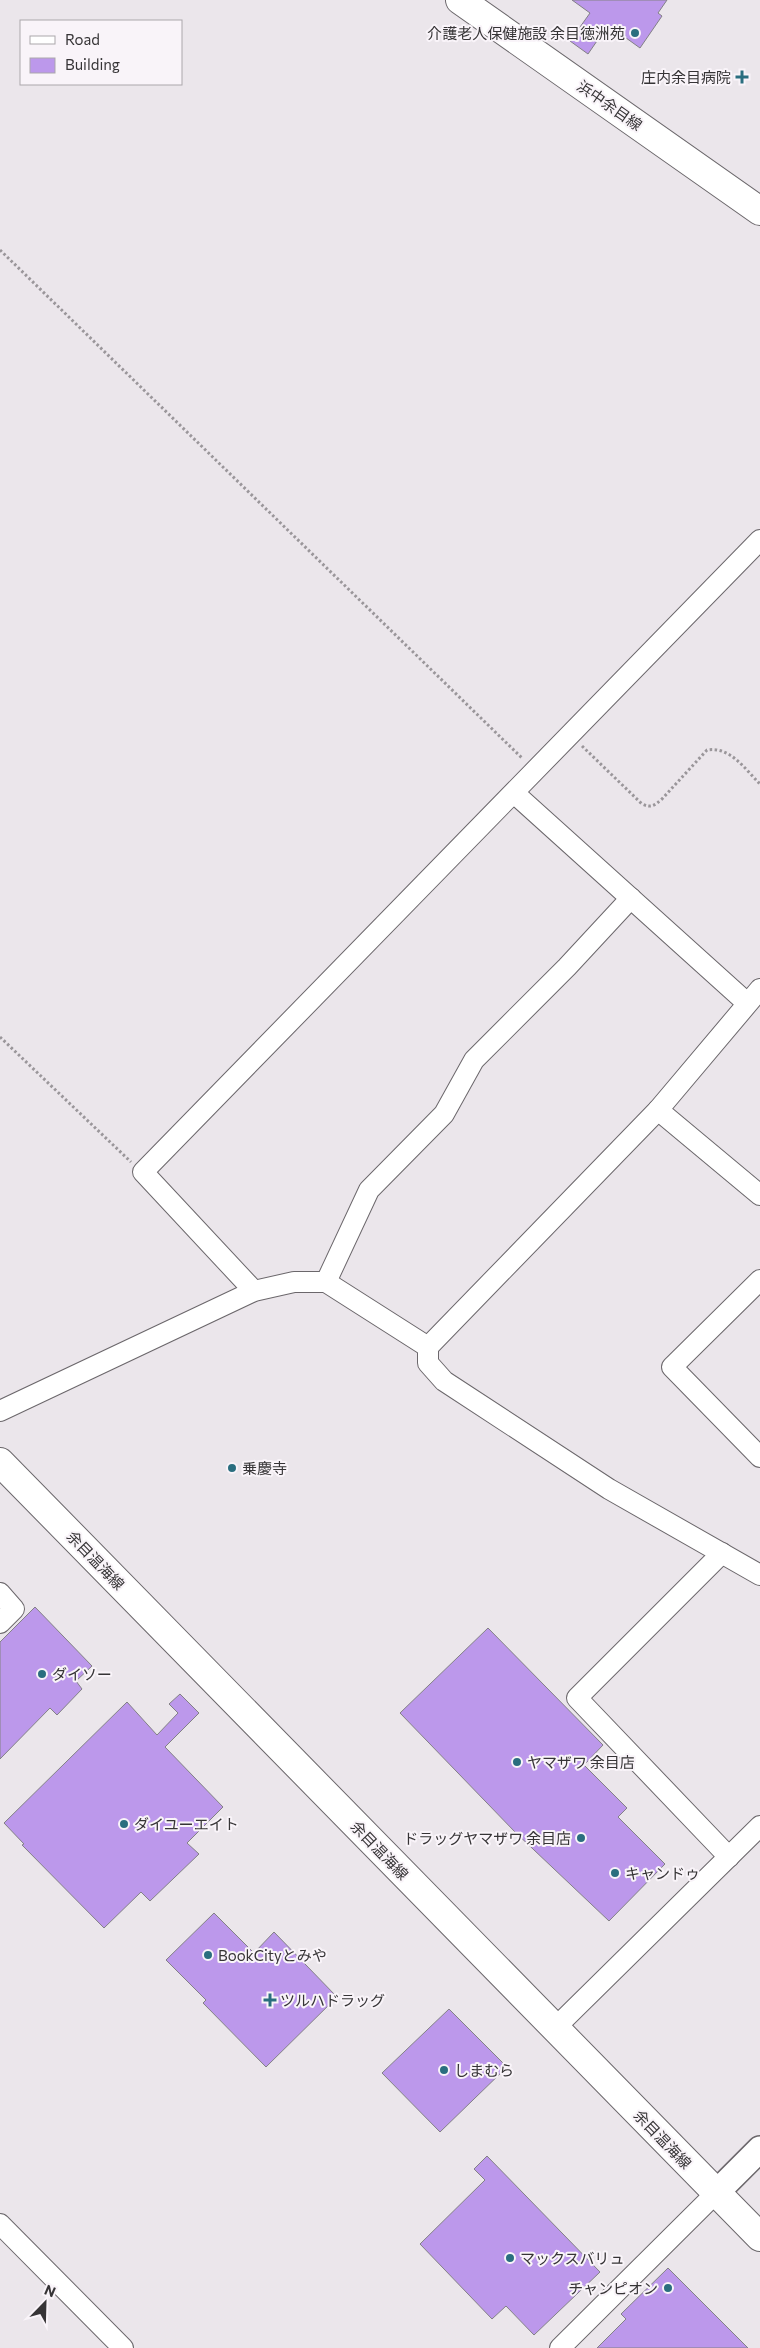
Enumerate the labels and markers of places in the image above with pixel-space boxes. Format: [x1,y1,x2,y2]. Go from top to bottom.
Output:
place label: 介護老人保健施設 余目徳洲苑 [427,24,625,42]
marker: 介護老人保健施設 余目徳洲苑 [629,27,641,39]
place label: 庄内余目病院 [641,68,731,86]
marker: 庄内余目病院 [735,70,749,84]
place label: 乗慶寺 [242,1459,287,1477]
marker: 乗慶寺 [226,1462,238,1474]
place label: ダイソー [52,1665,112,1683]
marker: ダイソー [36,1668,48,1680]
place label: ヤマザワ 余目店 [527,1753,635,1771]
marker: ヤマザワ 余目店 [511,1756,523,1768]
place label: ダイユーエイト [134,1815,239,1833]
marker: ダイユーエイト [118,1818,130,1830]
place label: ドラッグヤマザワ 余目店 [403,1829,571,1847]
marker: ドラッグヤマザワ 余目店 [575,1832,587,1844]
place label: キャンドゥ [625,1864,700,1882]
marker: キャンドゥ [609,1867,621,1879]
place label: BookCityとみや [218,1946,327,1964]
marker: BookCityとみや [202,1949,214,1961]
place label: ツルハドラッグ [280,1991,385,2009]
marker: ツルハドラッグ [264,1994,276,2006]
place label: しまむら [454,2061,514,2079]
marker: しまむら [438,2064,450,2076]
place label: マックスバリュ [520,2249,625,2267]
marker: マックスバリュ [504,2252,516,2264]
place label: チャンピオン [568,2279,658,2297]
marker: チャンピオン [662,2282,674,2294]

